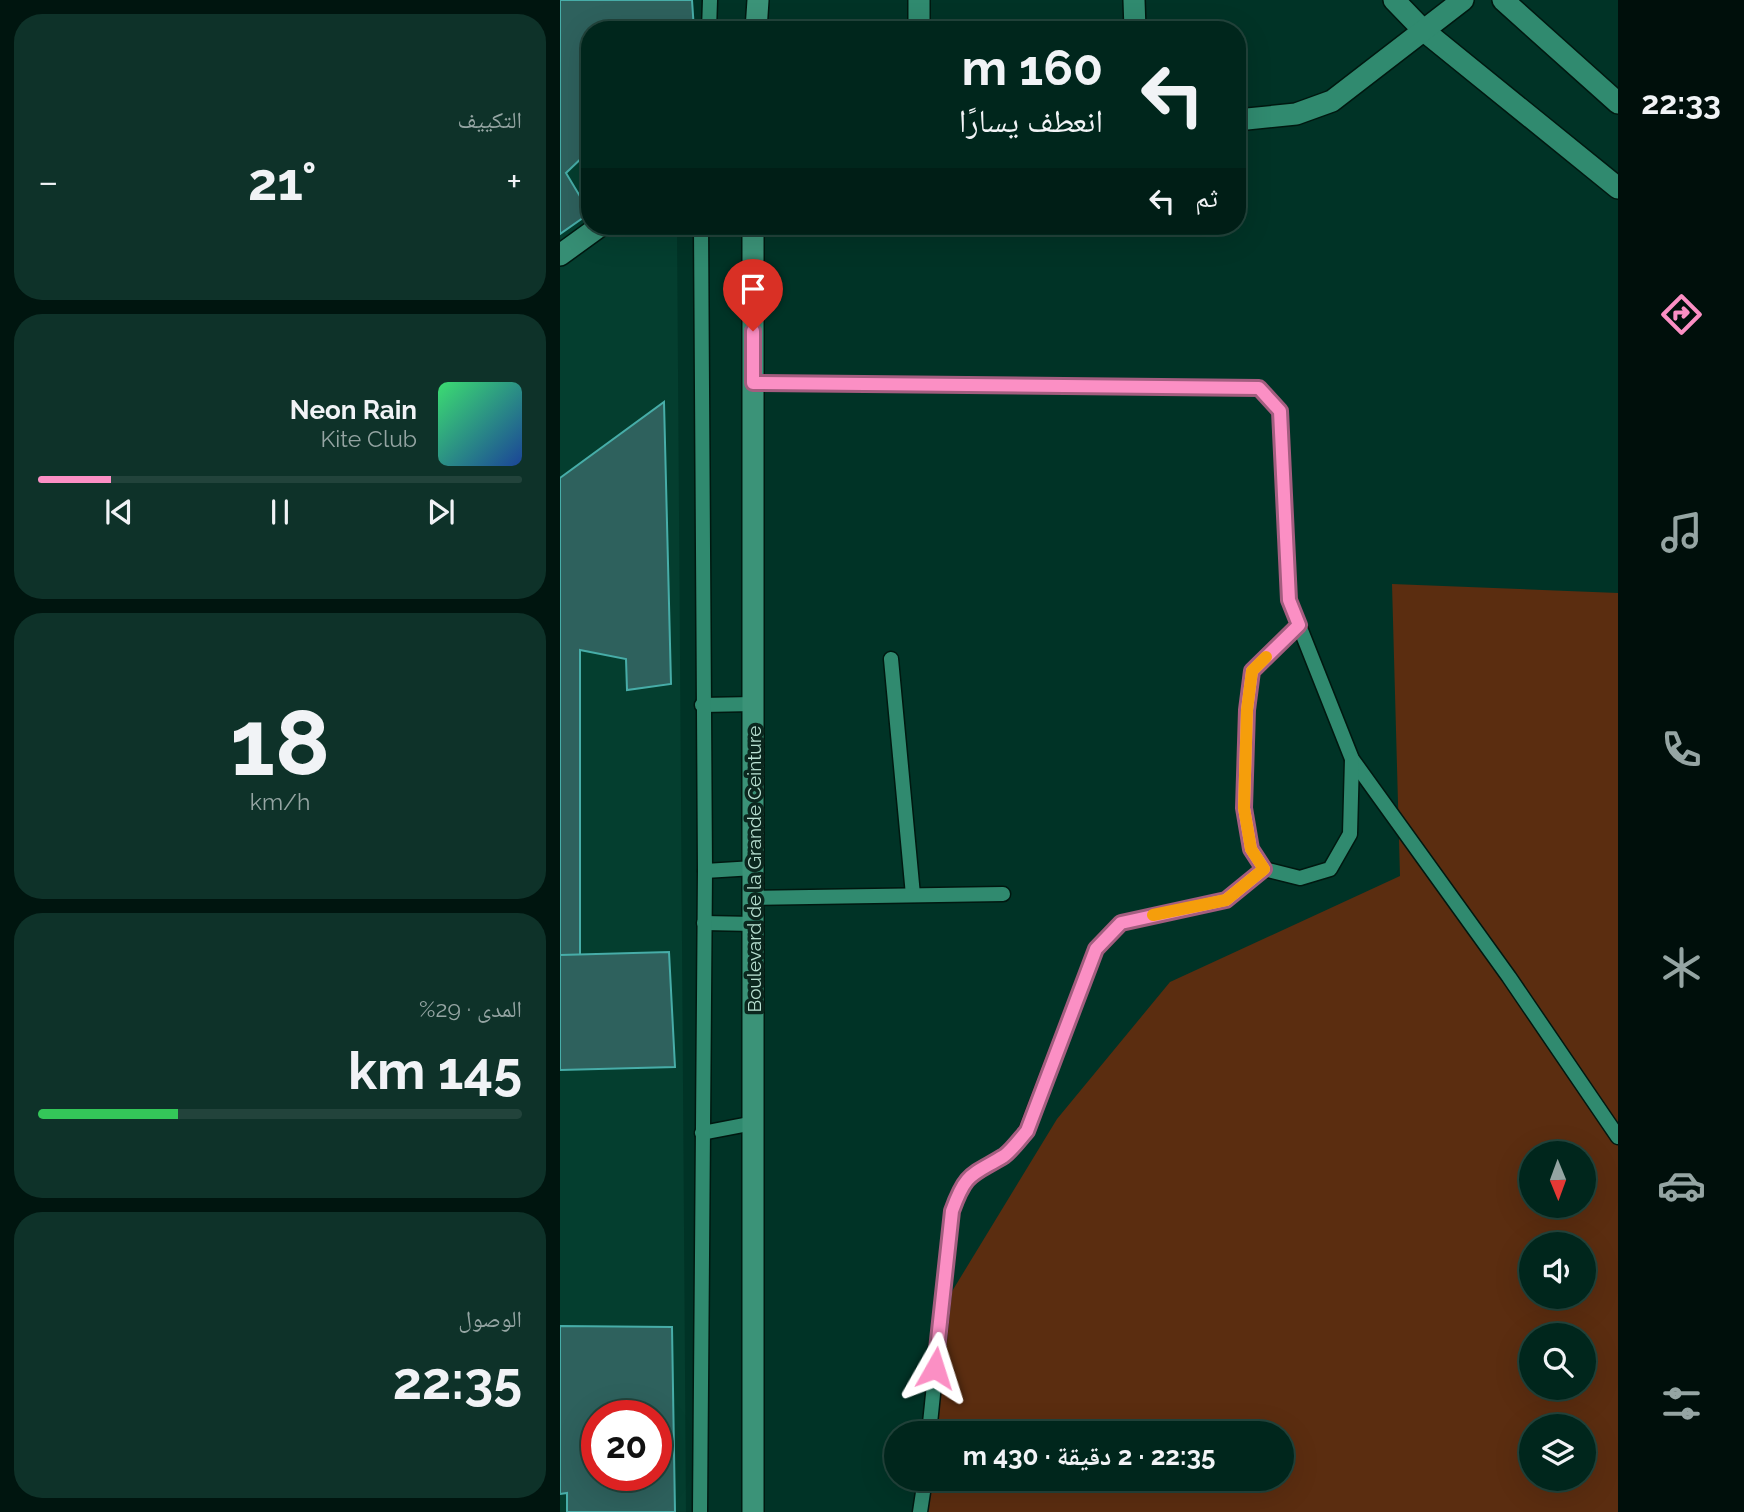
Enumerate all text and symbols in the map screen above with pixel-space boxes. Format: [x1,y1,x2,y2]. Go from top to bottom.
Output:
text: 160 m [962,39,1103,96]
icon: left [1127,49,1218,140]
text: 22:33 [1641,84,1721,121]
text: انعطف يسارًا [959,102,1103,139]
text: التكييف [457,106,522,133]
text: 21° [248,151,317,212]
text: − [38,159,58,204]
text: + [506,159,522,204]
icon: left [1143,182,1181,220]
text: ثم [1195,183,1218,213]
pin [723,259,783,331]
icon: arrive [734,270,772,308]
icon: directions [1657,290,1706,339]
text: Neon Rain [290,395,417,425]
text: Kite Club [320,425,417,452]
icon: previous [100,493,138,531]
icon: pause [261,493,299,531]
icon: next [422,493,460,531]
icon: music [1657,508,1706,557]
text: 18 [230,689,330,796]
icon: phone [1657,725,1706,774]
street label: Boulevard de la Grande Ceinture [743,726,765,1012]
text: km/h [250,788,310,815]
icon: climate [1657,943,1706,992]
text: المدى · 29% [419,995,522,1022]
text: 145 km [348,1040,522,1101]
north arrow [1519,1141,1596,1218]
map controls [1519,1141,1596,1491]
icon: car [1657,1161,1706,1210]
button: sound [1519,1232,1596,1309]
text: الوصول [458,1305,522,1332]
button: search [1519,1323,1596,1400]
position arrow [898,1331,972,1405]
text: 22:35 [393,1350,522,1411]
icon: filters [1657,1379,1706,1428]
speed limit sign: 20 [581,1400,672,1491]
button: layers [1519,1414,1596,1491]
text: 22:35 · 2 دقيقة · 430 m [963,1441,1215,1471]

